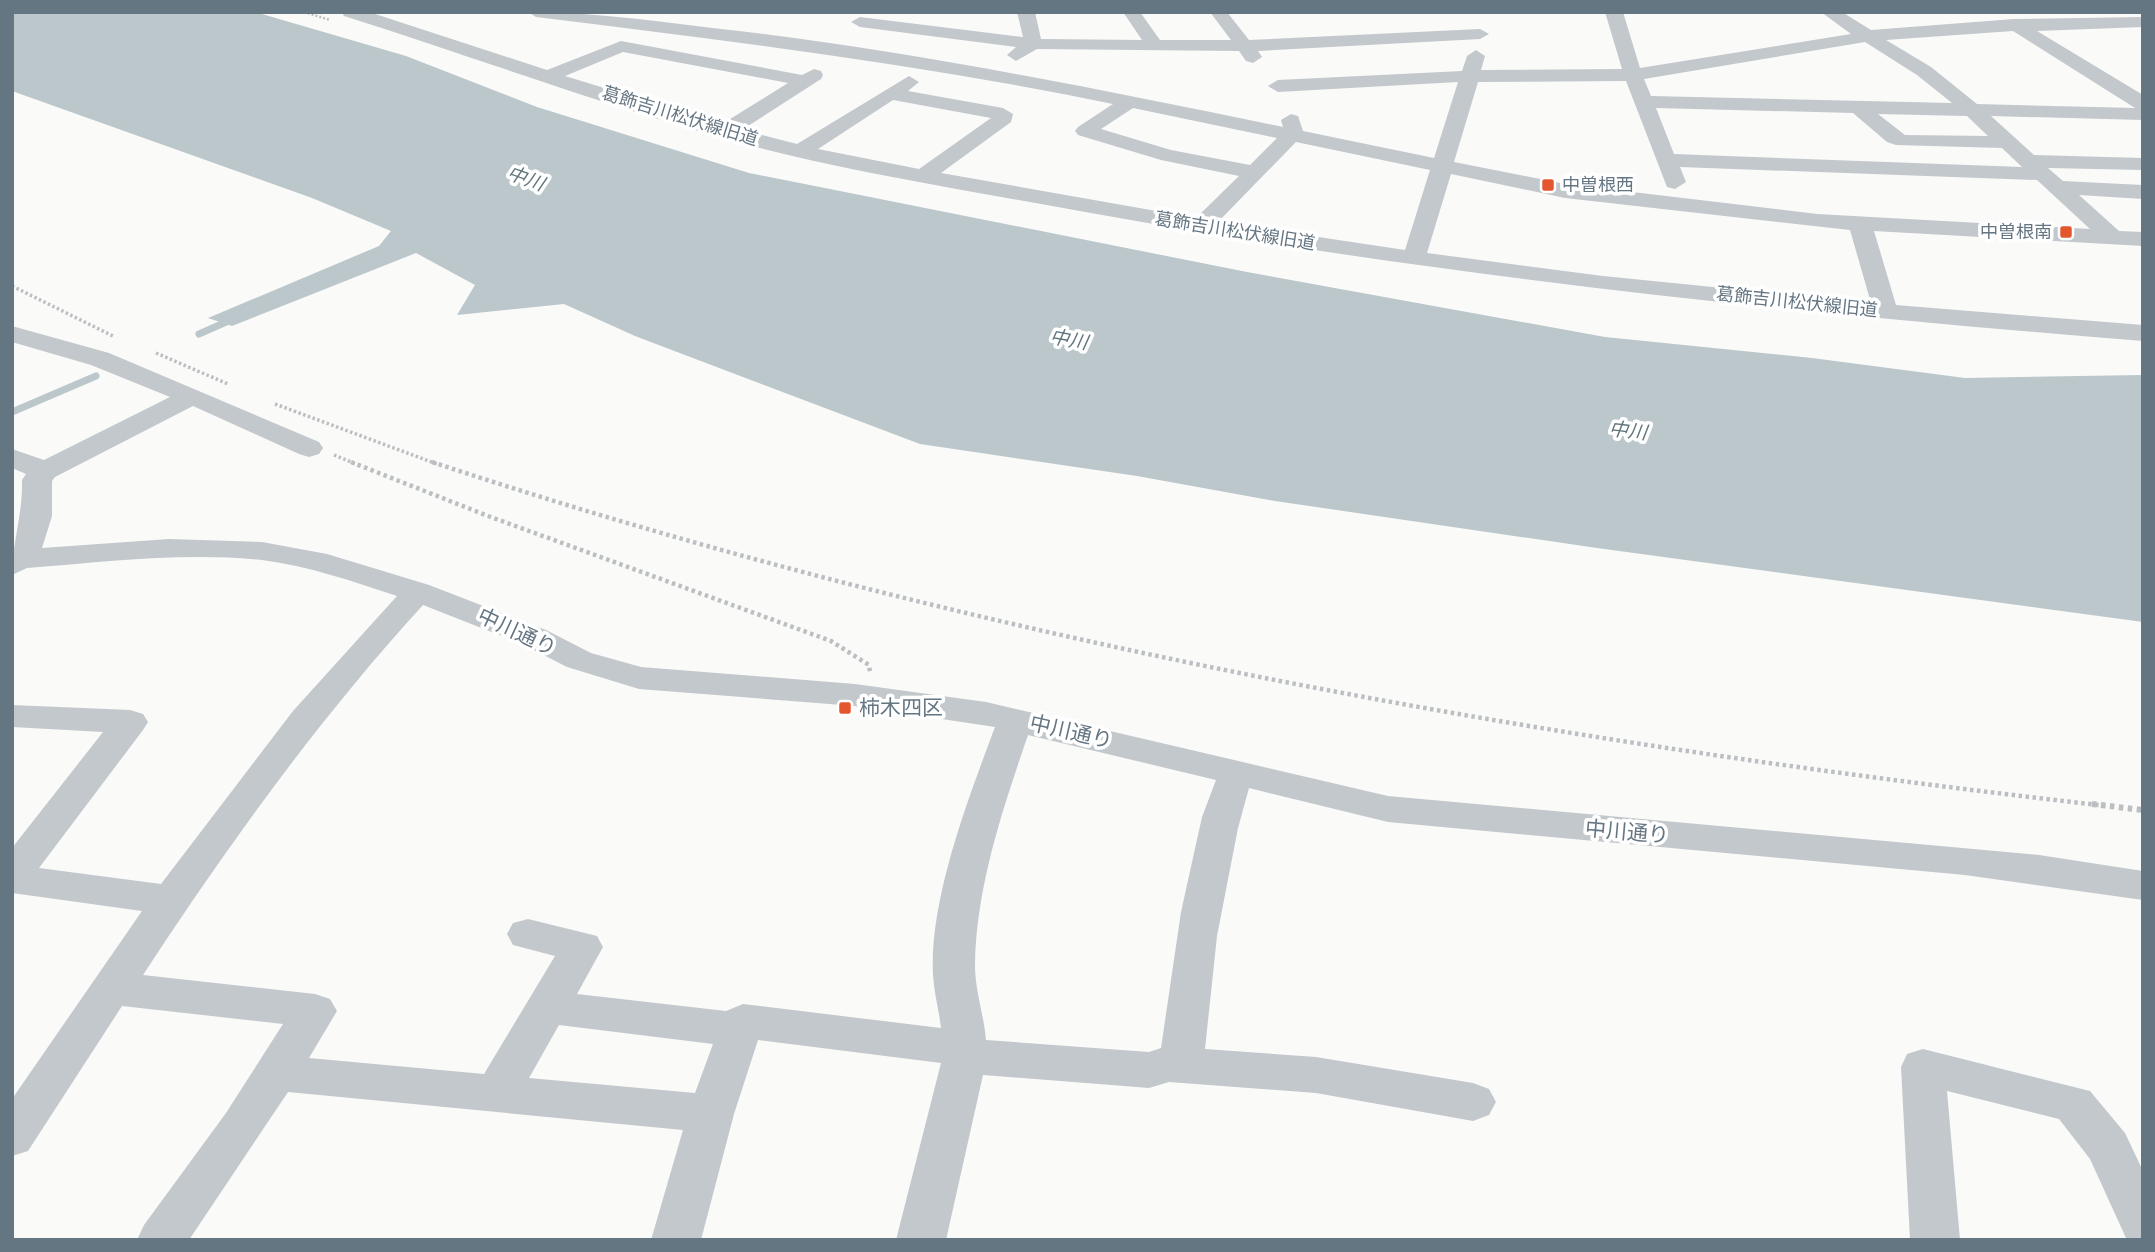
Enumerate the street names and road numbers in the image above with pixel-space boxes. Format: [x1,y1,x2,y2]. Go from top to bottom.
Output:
street label: 葛飾吉川松伏線旧道 [600,82,761,149]
street label: 葛飾吉川松伏線旧道 [1153,207,1317,254]
street label: 葛飾吉川松伏線旧道 [1715,283,1879,320]
street label: 中川通り [474,602,561,661]
street label: 中川通り [1027,710,1115,753]
street label: 中川通り [1584,815,1670,848]

